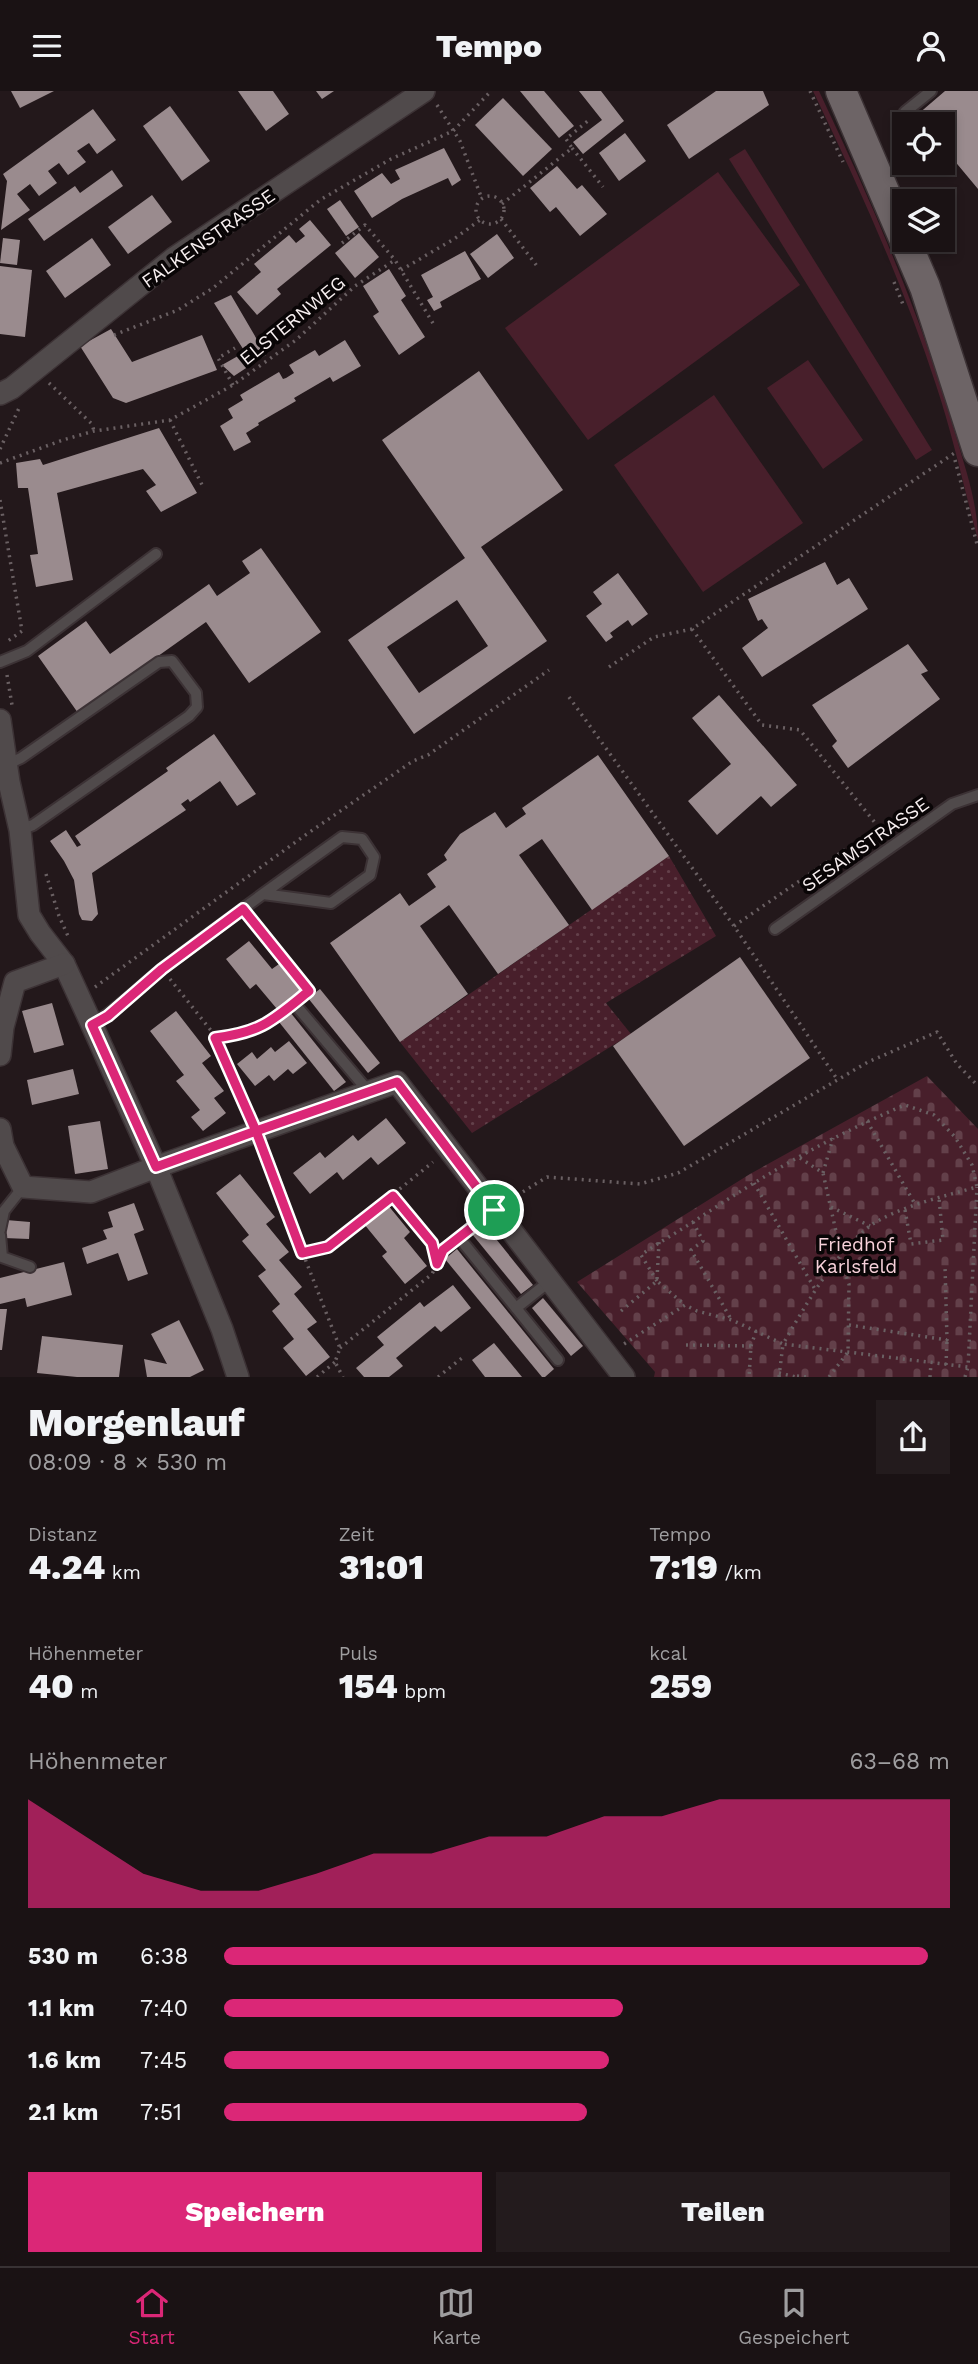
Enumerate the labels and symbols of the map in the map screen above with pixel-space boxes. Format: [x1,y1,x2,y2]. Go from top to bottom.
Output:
street label: FALKENSTRASSE [137,184,279,293]
street label: ELSTERNWEG [235,271,350,370]
street label: SESAMSTRASSE [797,792,933,897]
pin [464,1180,524,1240]
park label: Friedhof Karlsfeld [815,1233,897,1278]

